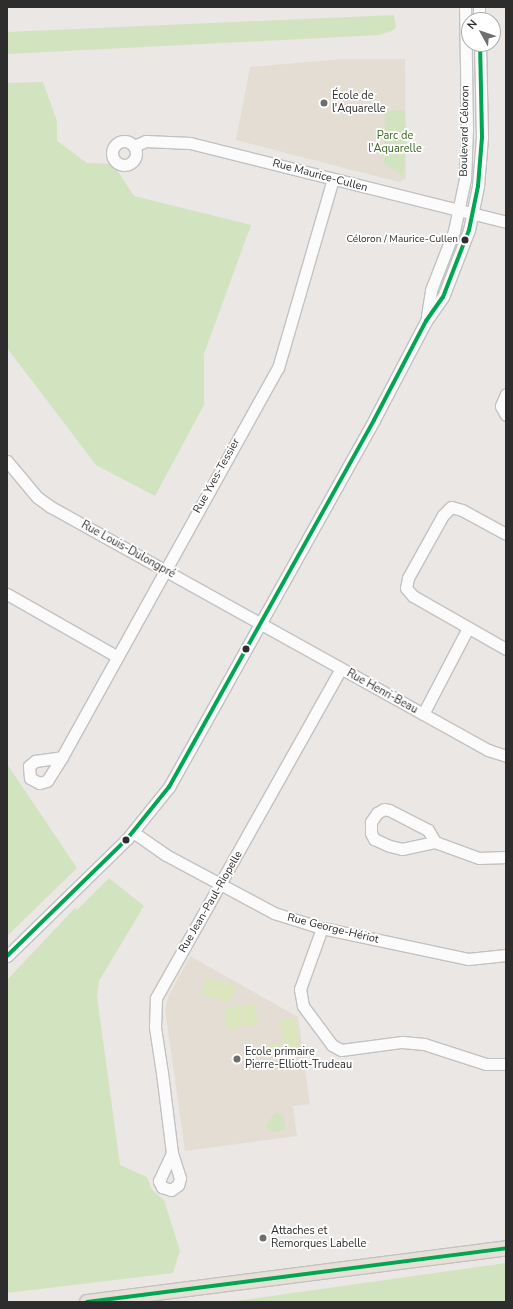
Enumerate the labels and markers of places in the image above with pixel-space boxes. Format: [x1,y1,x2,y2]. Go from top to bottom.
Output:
place label: École de l'Aquarelle [332,90,386,116]
marker: École de l'Aquarelle [319,98,329,108]
place label: Céloron / Maurice-Cullen [346,234,458,246]
marker: Céloron / Maurice-Cullen [460,235,470,245]
unlabelled marker [241,644,251,654]
unlabelled marker [121,835,131,845]
place label: Ecole primaire Pierre-Elliott-Trudeau [245,1046,352,1072]
marker: Ecole primaire Pierre-Elliott-Trudeau [232,1054,242,1064]
place label: Attaches et Remorques Labelle [271,1225,366,1251]
marker: Attaches et Remorques Labelle [258,1233,268,1243]

